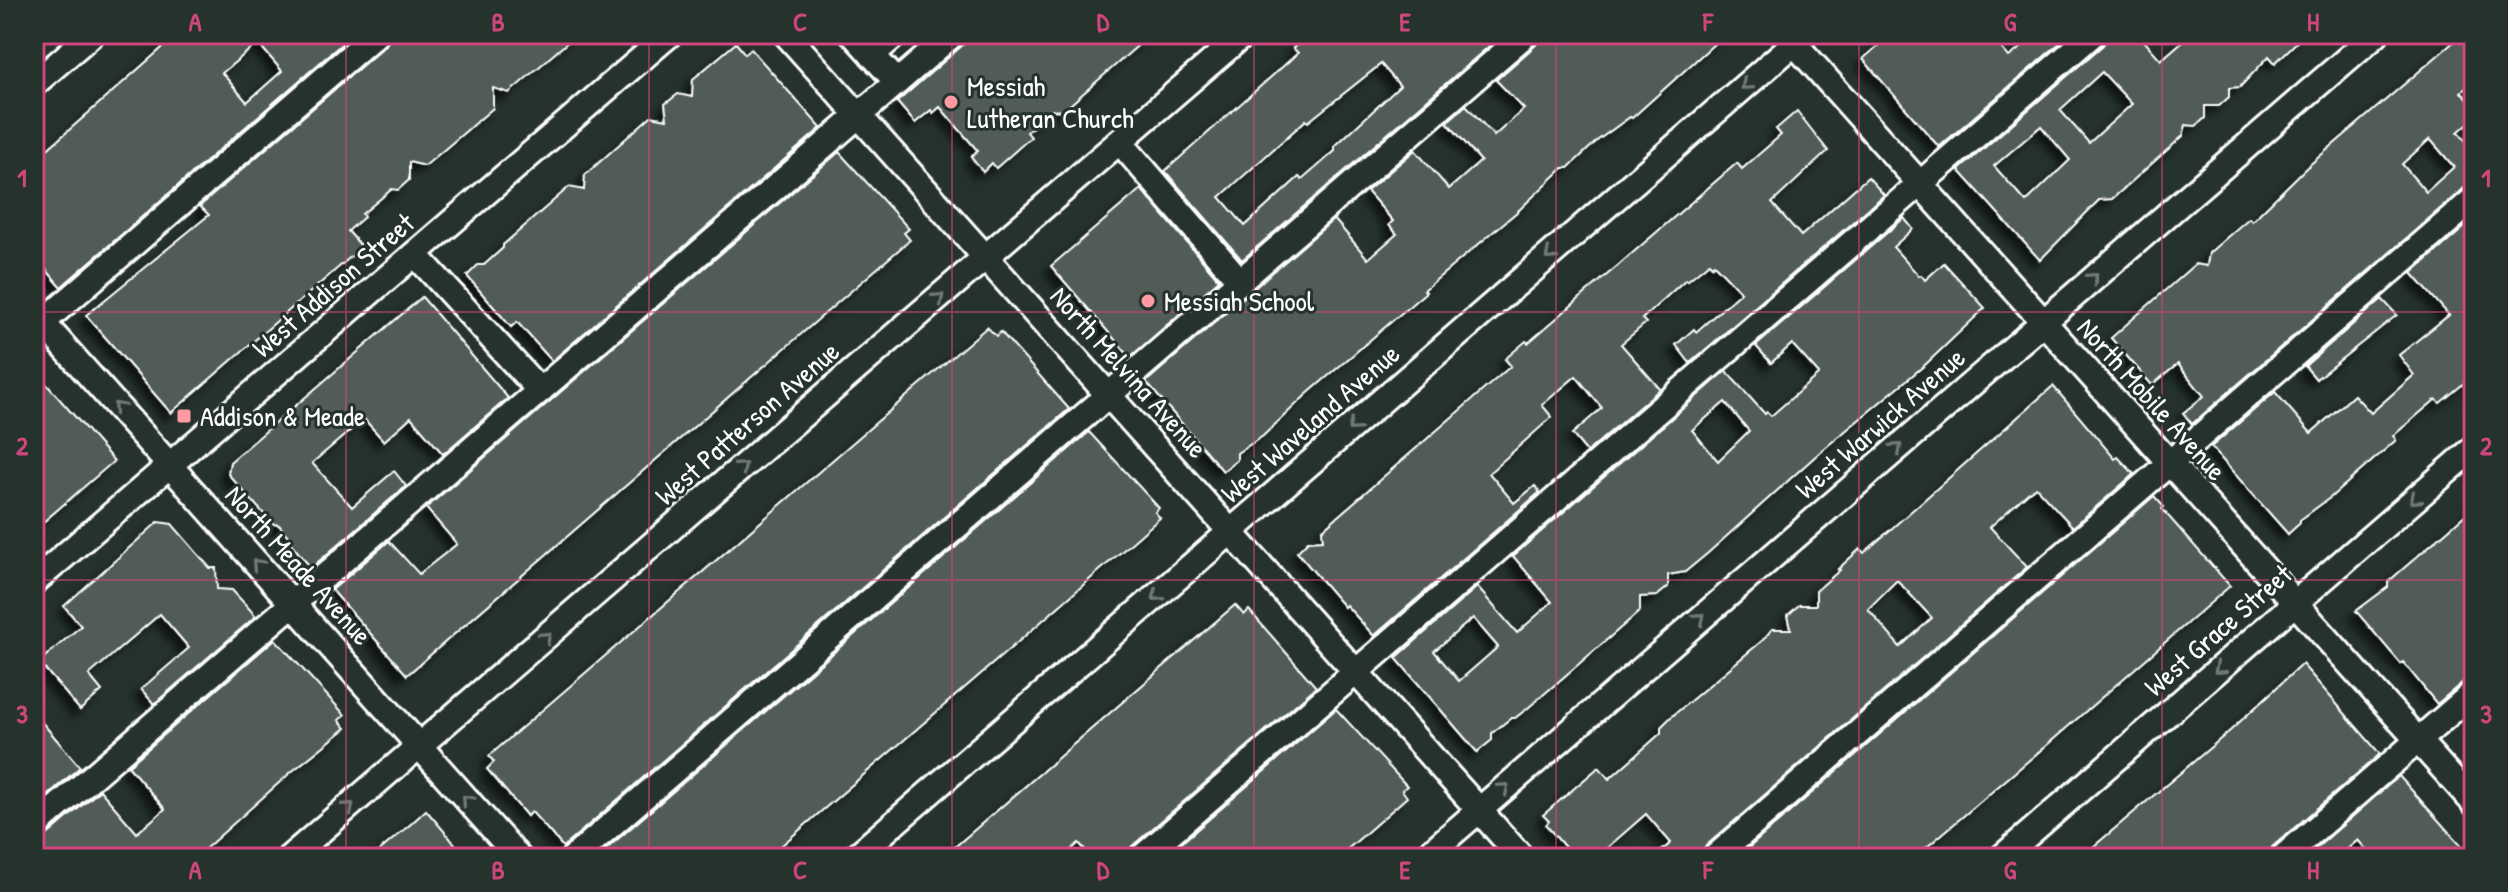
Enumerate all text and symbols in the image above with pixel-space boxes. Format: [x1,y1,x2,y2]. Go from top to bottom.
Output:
text: A [189,4,202,39]
text: B [491,4,505,39]
text: C [793,4,807,39]
text: D [1097,4,1110,39]
text: E [1399,4,1411,39]
text: F [1702,4,1714,39]
text: G [2004,4,2017,39]
text: H [2307,4,2319,39]
place label: Messiah Lutheran Church [967,67,1134,137]
one-way arrow [1741,75,1756,90]
marker: Messiah Lutheran Church [942,93,960,111]
text: 1 [17,160,27,195]
text: 1 [2481,160,2491,195]
street label: West Addison Street [244,204,422,366]
one-way arrow [1545,246,1559,260]
one-way arrow [2084,273,2099,288]
street label: North Melvina Avenue [1042,278,1216,466]
place label: Messiah School [1164,282,1315,320]
marker: Messiah School [1139,292,1157,310]
one-way arrow [930,293,944,307]
street label: North Mobile Avenue [2069,310,2235,488]
street label: West Patterson Avenue [647,332,847,514]
street label: West Waveland Avenue [1213,335,1407,511]
street label: West Warwick Avenue [1787,339,1973,507]
place label: Addison & Meade [200,397,365,435]
one-way arrow [113,402,127,416]
marker: Addison & Meade [175,407,193,425]
one-way arrow [1348,416,1363,430]
text: 2 [16,428,29,463]
text: 2 [2480,428,2493,463]
one-way arrow [1887,443,1902,458]
one-way arrow [733,463,748,477]
street label: North Meade Avenue [217,477,381,653]
one-way arrow [2410,489,2424,504]
street label: West Grace Street [2136,555,2300,705]
one-way arrow [253,558,267,573]
one-way arrow [1152,586,1166,601]
one-way arrow [1691,613,1706,628]
one-way arrow [536,633,551,647]
one-way arrow [2213,659,2228,674]
text: 3 [16,696,28,731]
text: 3 [2480,696,2492,731]
one-way arrow [1495,784,1509,798]
one-way arrow [463,794,477,809]
one-way arrow [339,802,354,817]
text: A [189,852,202,887]
text: B [491,852,505,887]
text: C [793,852,807,887]
text: D [1097,852,1110,887]
text: E [1399,852,1411,887]
text: F [1702,852,1714,887]
text: G [2004,852,2017,887]
text: H [2307,852,2319,887]

